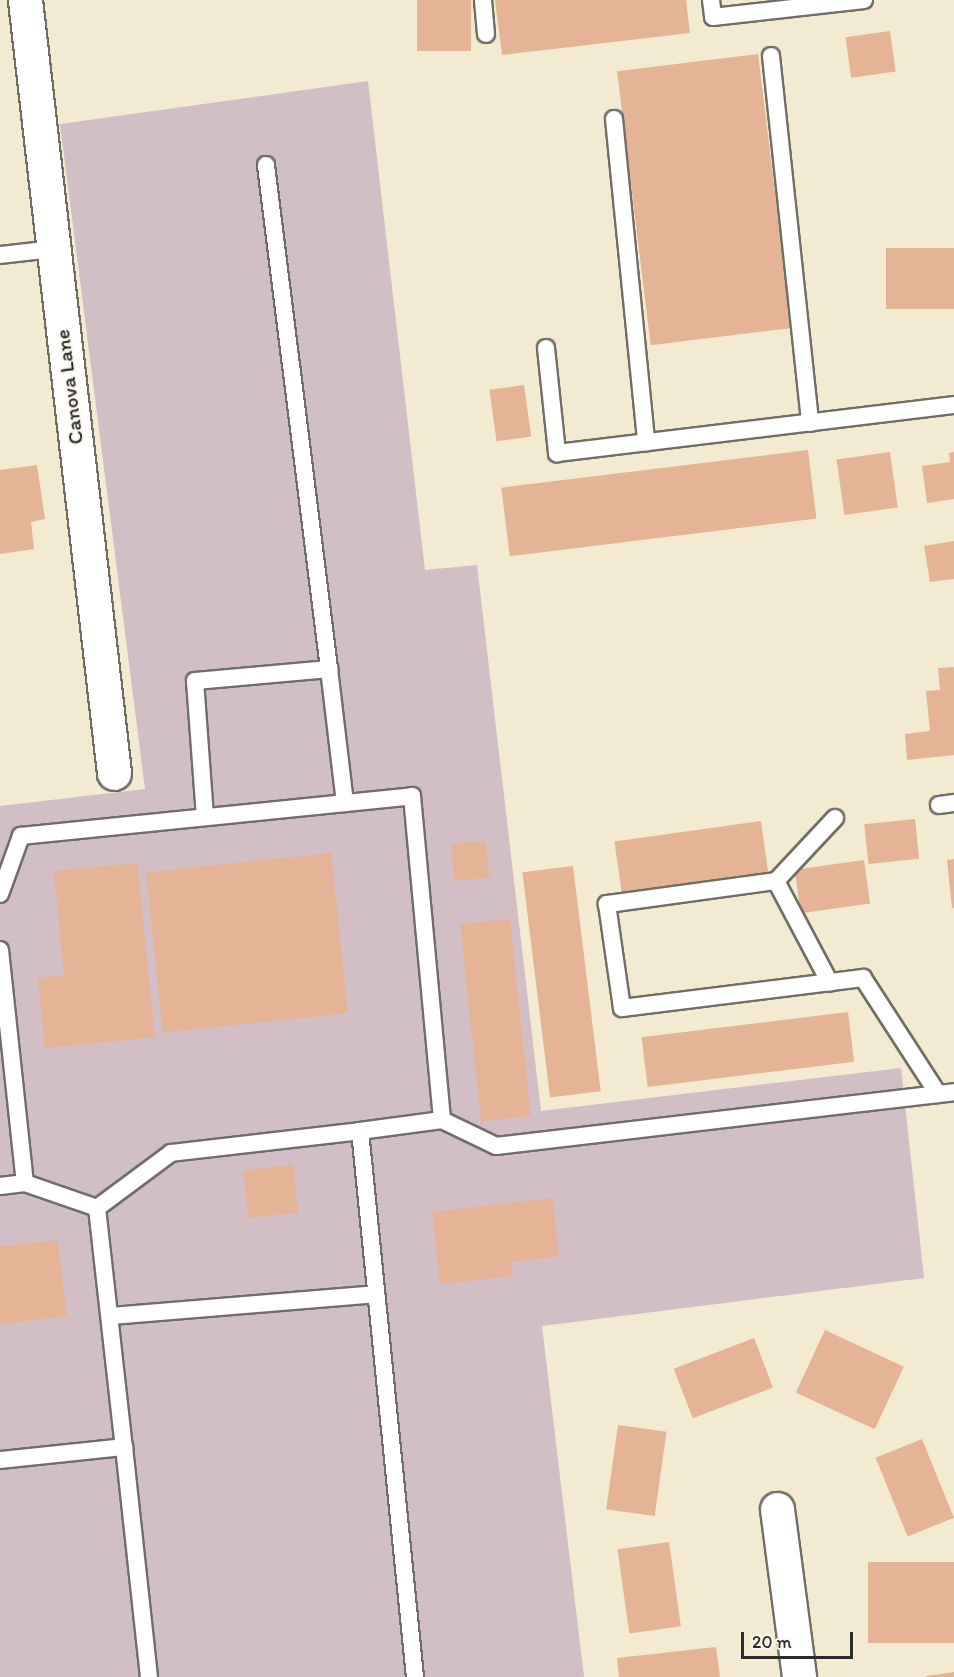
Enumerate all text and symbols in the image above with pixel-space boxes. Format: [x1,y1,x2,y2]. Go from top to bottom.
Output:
street label: Canova Lane [49,328,89,446]
scale bar [744,1620,856,1658]
text: 20 m [752,1631,792,1653]

